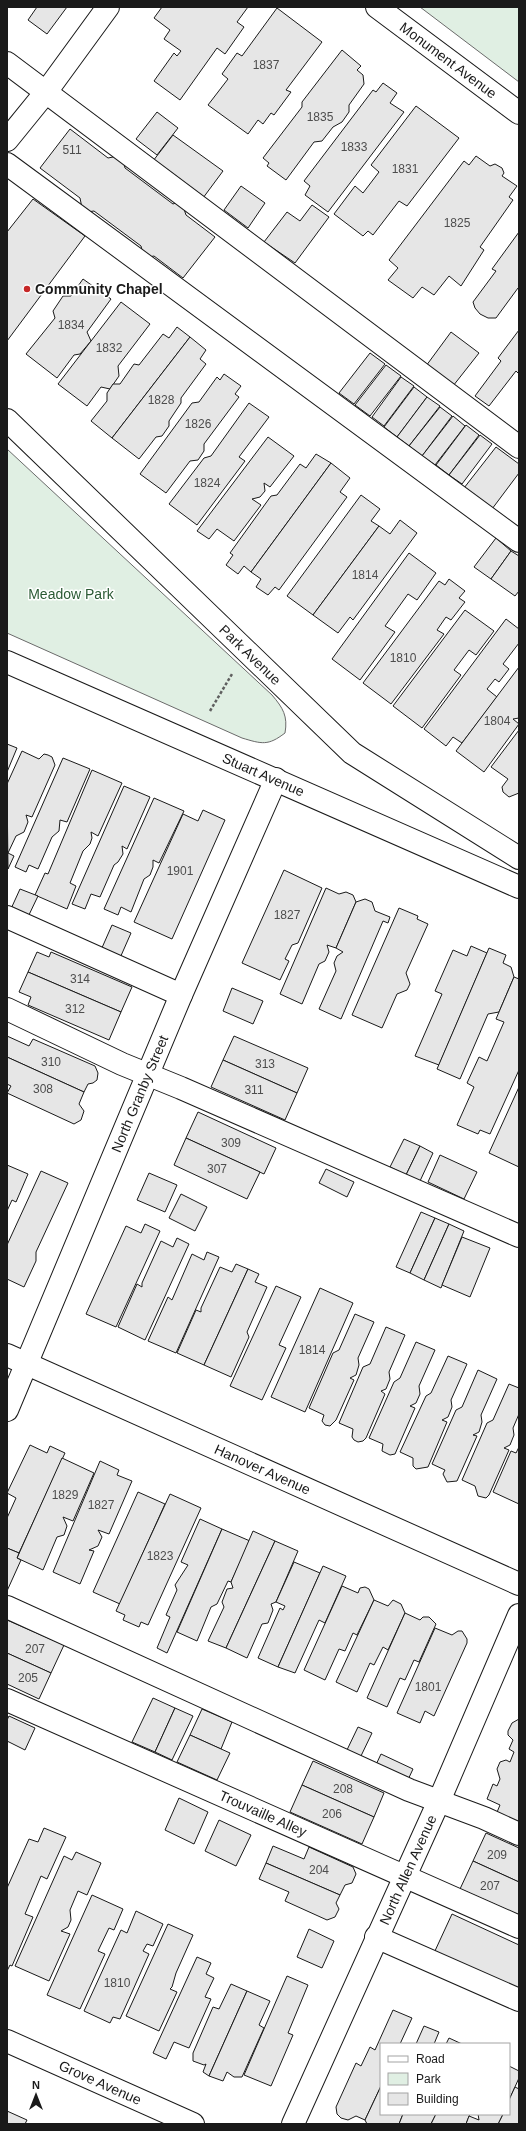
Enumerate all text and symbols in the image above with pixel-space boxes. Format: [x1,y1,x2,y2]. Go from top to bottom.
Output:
street label: Monument Avenue [397,19,500,102]
house number: 1837 [253,58,280,72]
house number: 1835 [307,110,334,124]
house number: 1833 [341,140,368,154]
house number: 511 [62,143,82,157]
house number: 1831 [392,162,419,176]
house number: 1825 [444,216,471,230]
place label: Community Chapel [35,281,163,297]
marker: Community Chapel [22,284,32,294]
house number: 1834 [58,318,85,332]
house number: 1832 [96,341,123,355]
house number: 1828 [148,393,175,407]
house number: 1826 [185,417,212,431]
house number: 1824 [194,476,221,490]
house number: 1814 [352,568,379,582]
park label: Meadow Park [28,586,115,602]
street label: Park Avenue [216,621,284,688]
house number: 1810 [390,651,417,665]
house number: 1804 [484,714,511,728]
street label: Stuart Avenue [220,750,307,800]
house number: 1901 [167,864,194,878]
house number: 1827 [274,908,301,922]
house number: 314 [70,972,90,986]
house number: 312 [65,1002,85,1016]
street label: North Granby Street [108,1033,171,1155]
house number: 310 [41,1055,61,1069]
house number: 313 [255,1057,275,1071]
house number: 308 [33,1082,53,1096]
house number: 311 [244,1083,264,1097]
house number: 309 [221,1136,241,1150]
house number: 307 [207,1162,227,1176]
house number: 1814 [299,1343,326,1357]
street label: Hanover Avenue [212,1441,313,1498]
house number: 1829 [52,1488,79,1502]
house number: 1827 [88,1498,115,1512]
house number: 1823 [147,1549,174,1563]
house number: 207 [25,1642,45,1656]
house number: 205 [18,1671,38,1685]
house number: 1801 [415,1680,442,1694]
house number: 208 [333,1782,353,1796]
street label: Trouvaille Alley [217,1787,309,1840]
house number: 206 [322,1807,342,1821]
street label: North Allen Avenue [376,1812,440,1927]
house number: 209 [487,1848,507,1862]
house number: 204 [309,1863,329,1877]
house number: 207 [480,1879,500,1893]
house number: 1810 [104,1976,131,1990]
legend [380,2043,510,2115]
text: Road [416,2052,445,2066]
street label: Grove Avenue [56,2057,144,2108]
text: Park [416,2072,442,2086]
north arrow [16,2075,56,2115]
text: N [32,2079,40,2091]
text: Building [416,2092,459,2106]

